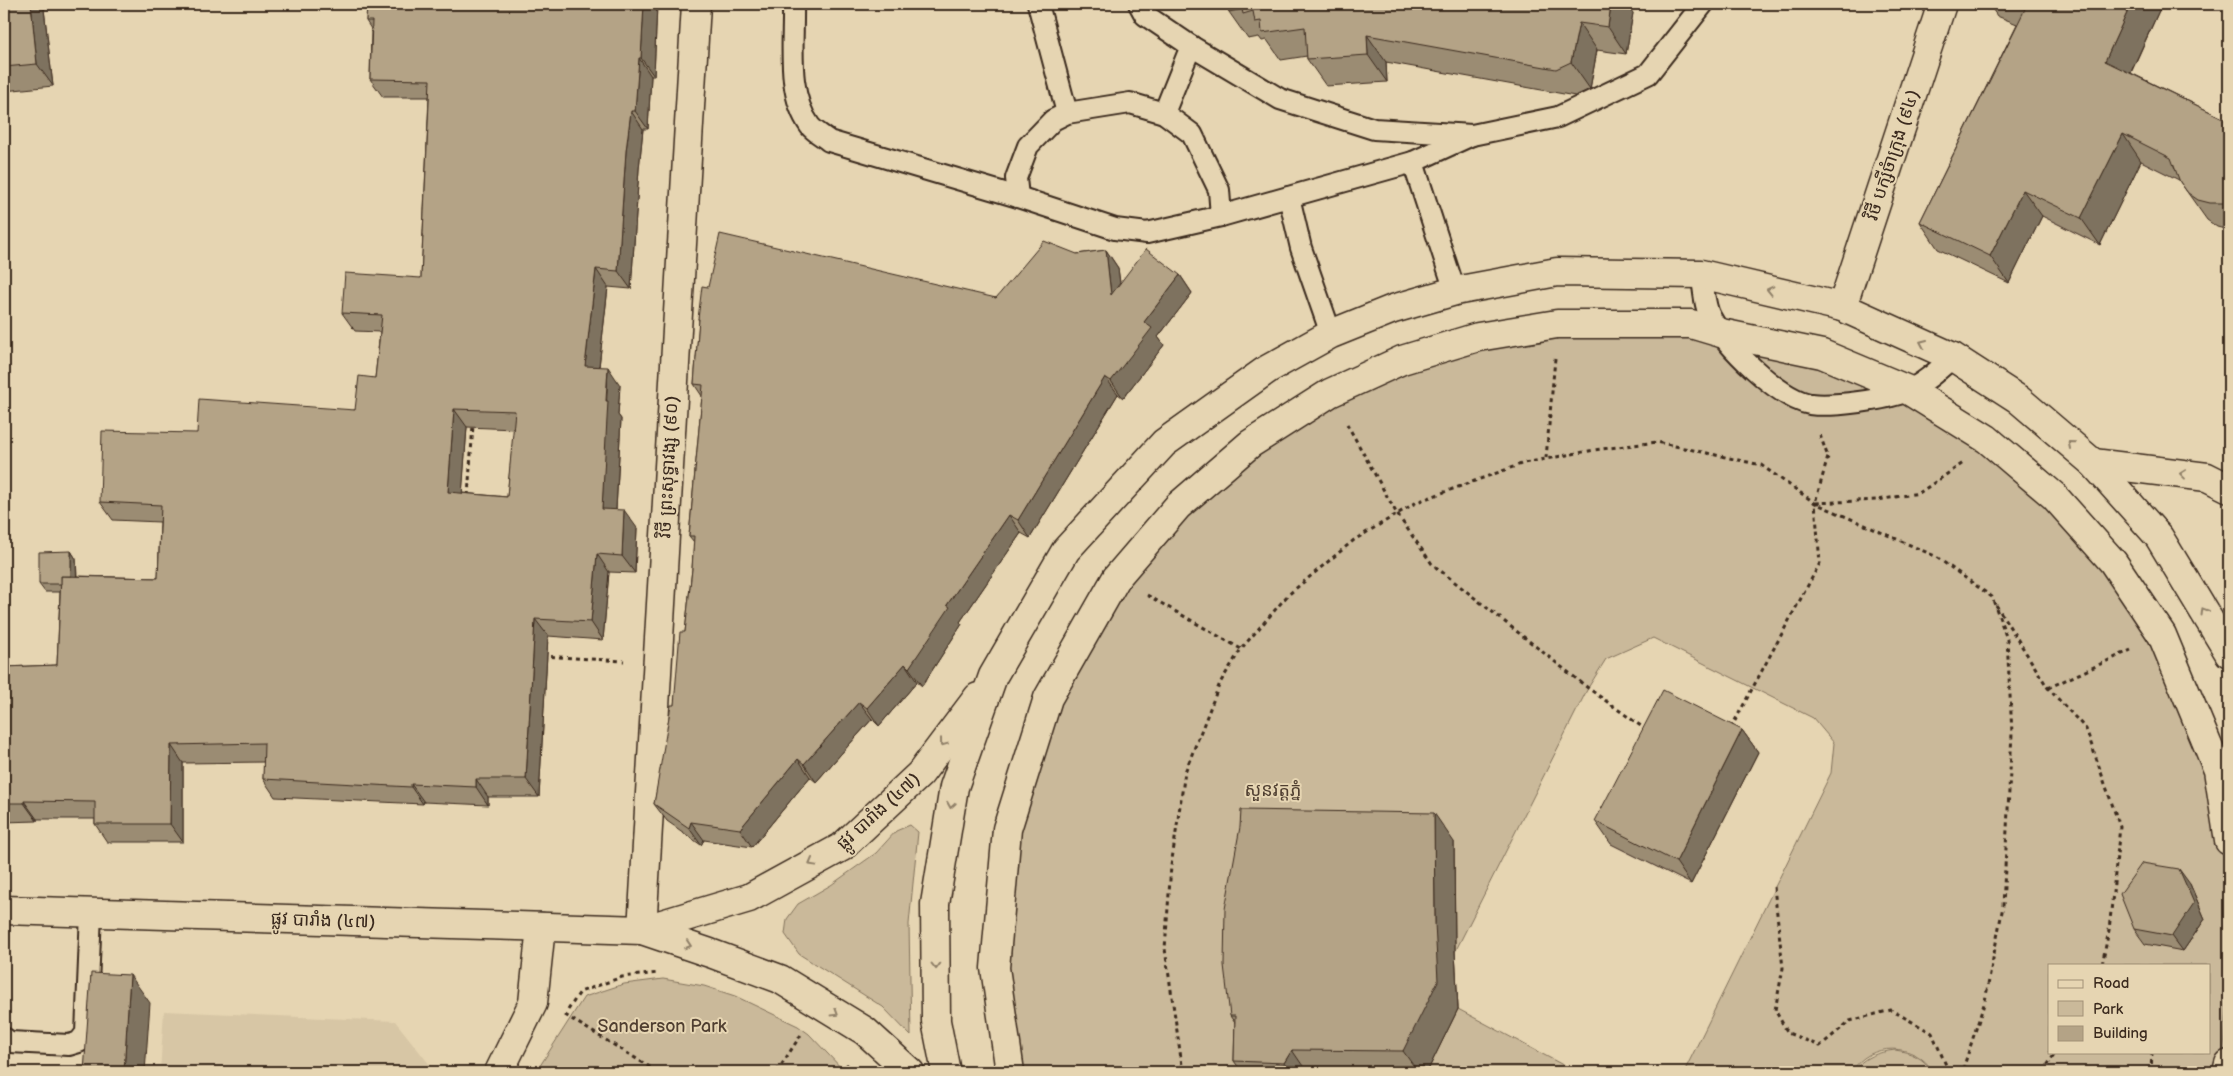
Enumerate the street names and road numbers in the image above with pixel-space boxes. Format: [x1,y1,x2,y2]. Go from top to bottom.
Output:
street label: វិថី បក្សីចំាក្រុង (៩៤) [1860,87,1924,224]
street label: វិថី ព្រះសុទ្ធាវង្ស (៩០) [653,395,684,540]
street label: ផ្លូវ បារាំង (៤៧) [832,768,928,858]
street label: ផ្លូវ បារាំង (៤៧) [270,908,376,938]

